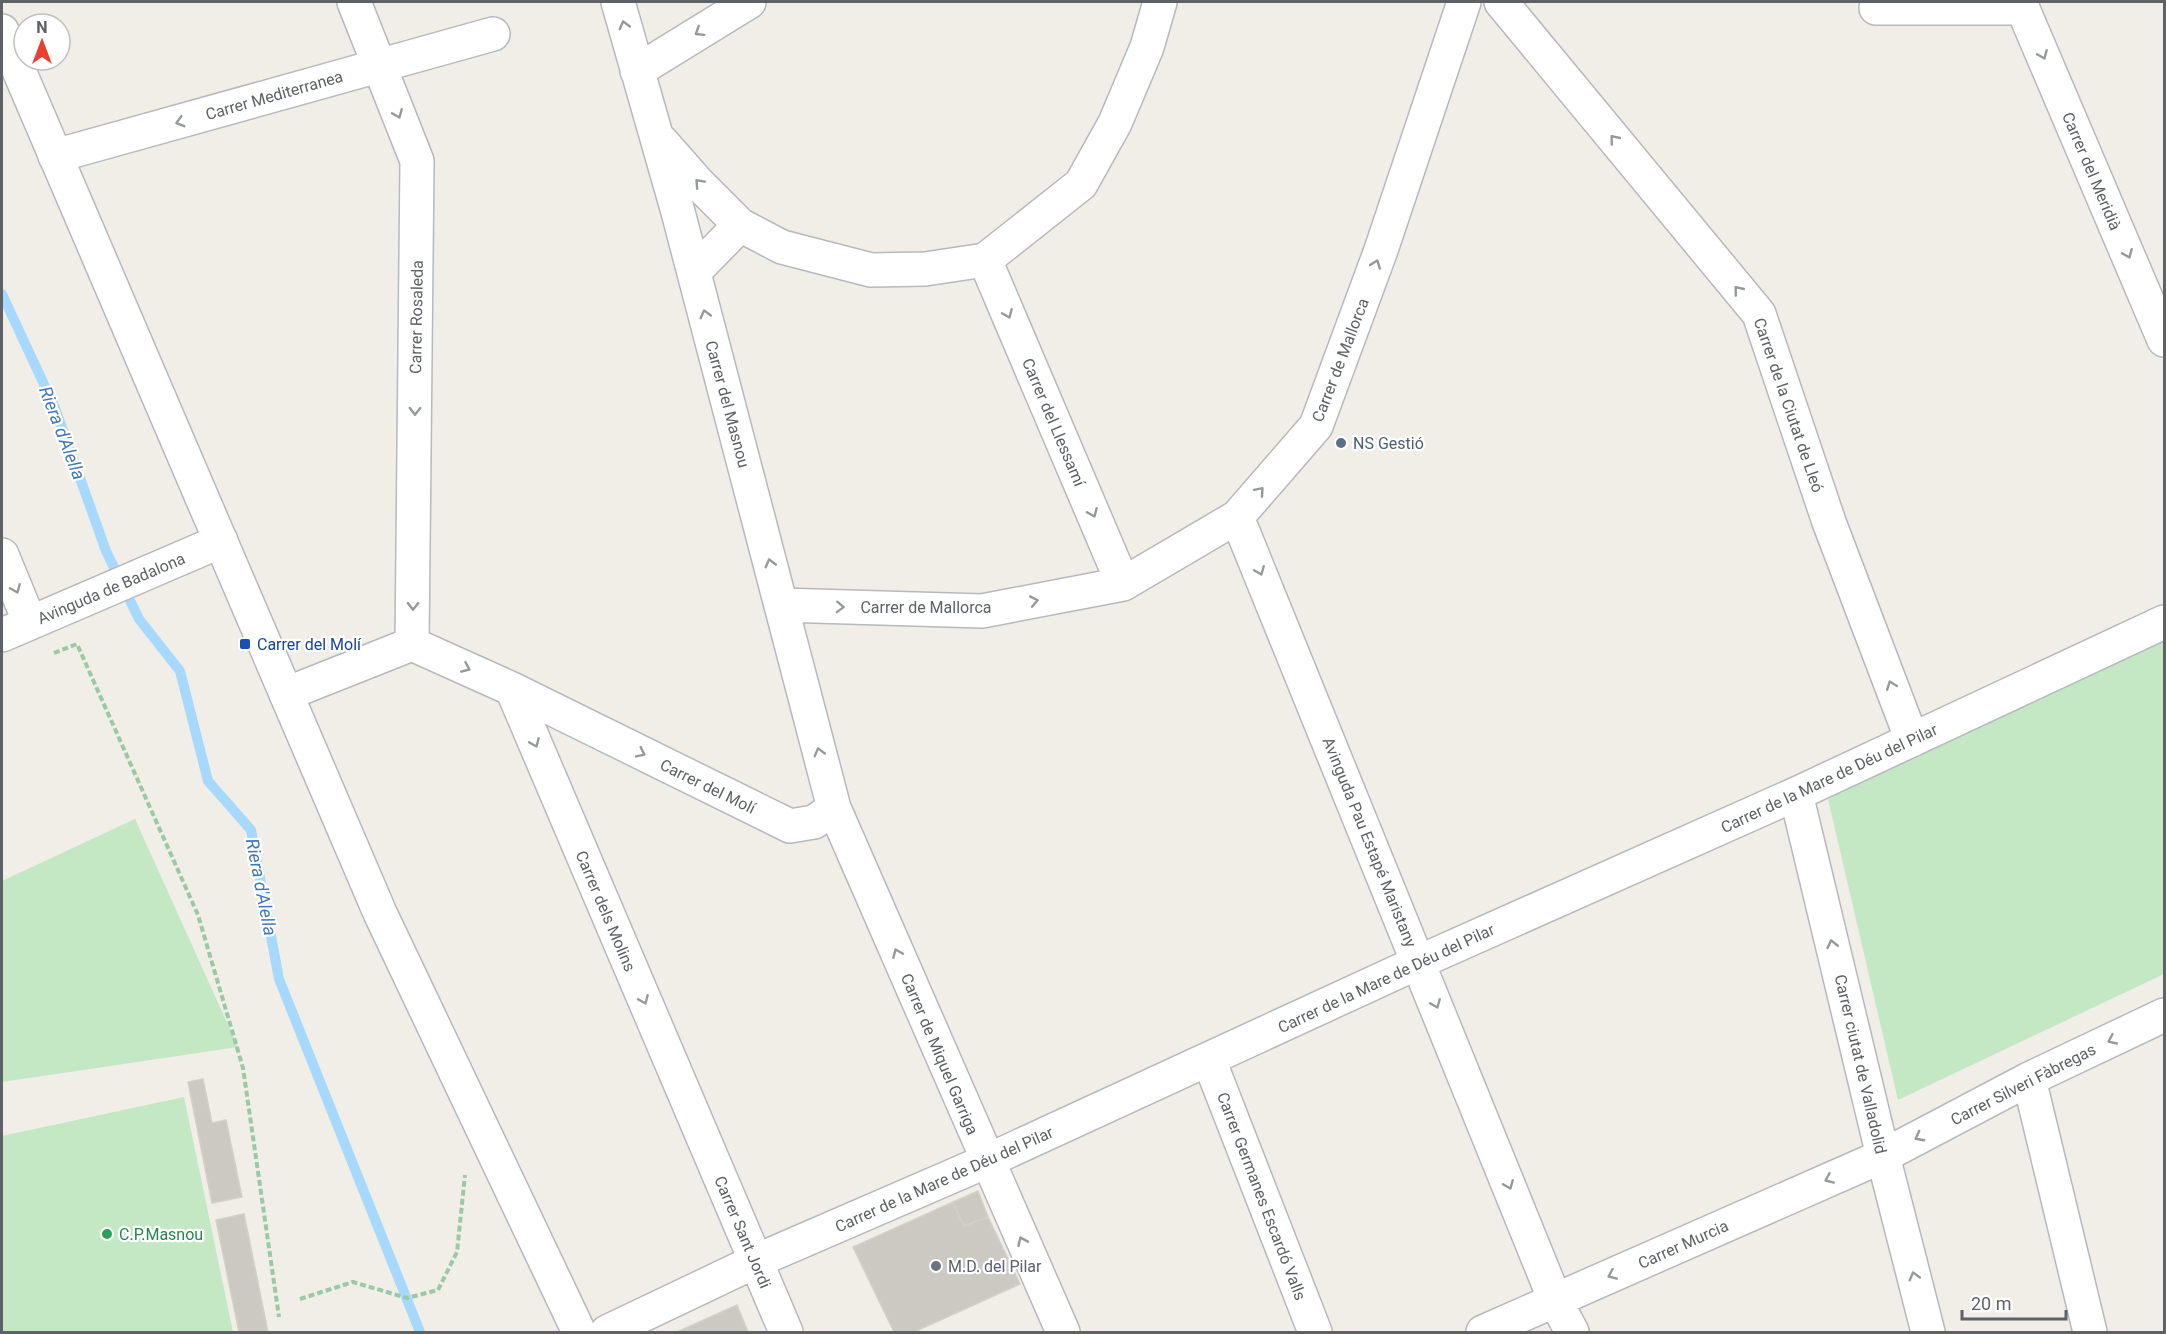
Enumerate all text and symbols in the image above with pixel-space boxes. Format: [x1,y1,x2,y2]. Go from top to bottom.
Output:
north arrow [12,12,72,72]
text: N [36,18,48,37]
one-way arrow [619,20,631,31]
one-way arrow [695,25,705,37]
one-way arrow [2036,49,2048,60]
street label: Carrer Mediterranea [203,67,345,124]
one-way arrow [391,108,403,119]
street label: Carrer del Meridià [2058,109,2125,233]
one-way arrow [176,114,186,127]
one-way arrow [1611,135,1622,146]
one-way arrow [695,180,706,191]
one-way arrow [2121,248,2133,259]
one-way arrow [1368,259,1381,270]
street label: Carrer Rosaleda [406,260,427,374]
one-way arrow [1734,285,1745,296]
street label: Carrer de Mallorca [1308,296,1373,425]
one-way arrow [1001,308,1013,319]
one-way arrow [699,309,712,319]
street label: Carrer de la Ciutat de Lleó [1750,315,1827,495]
street label: Carrer del Masnou [701,339,754,470]
street label: Carrer del Llessamí [1018,355,1090,490]
water label: Riera d'Alella [35,383,90,483]
one-way arrow [409,406,421,415]
place label: NS Gestió [1353,434,1424,453]
marker: NS Gestió [1334,436,1348,450]
one-way arrow [1253,487,1264,498]
one-way arrow [1086,506,1098,517]
street label: Avinguda de Badalona [35,549,188,628]
one-way arrow [765,558,778,568]
one-way arrow [1253,565,1265,576]
one-way arrow [9,582,21,593]
one-way arrow [1028,595,1038,608]
street label: Carrer de Mallorca [860,598,992,617]
one-way arrow [835,600,844,613]
one-way arrow [407,601,419,610]
place label: Carrer del Molí [257,635,362,654]
marker: Carrer del Molí [238,637,252,651]
one-way arrow [459,661,470,673]
one-way arrow [1886,680,1899,691]
street label: Carrer de la Mare de Déu del Pilar [1718,720,1941,837]
street label: Avinguda Pau Estapé Maristany [1319,734,1421,950]
one-way arrow [528,736,540,747]
one-way arrow [635,745,646,757]
one-way arrow [814,747,827,757]
street label: Carrer del Molí [657,755,760,818]
water label: Riera d'Alella [242,837,281,937]
street label: Carrer dels Molins [572,848,640,974]
street label: Carrer de la Mare de Déu del Pilar [1275,920,1498,1037]
one-way arrow [1826,939,1839,949]
one-way arrow [892,949,904,960]
street label: Carrer de Miquel Garriga [897,971,982,1138]
street label: Carrer ciutat de Valladolid [1831,973,1890,1156]
one-way arrow [637,993,649,1004]
one-way arrow [1429,998,1441,1009]
one-way arrow [2107,1032,2118,1044]
street label: Carrer Silveri Fàbregas [1947,1040,2099,1129]
street label: Carrer Germanes Escardó Valls [1213,1090,1310,1303]
street label: Carrer de la Mare de Déu del Pilar [832,1122,1057,1236]
one-way arrow [1914,1130,1925,1141]
one-way arrow [1824,1172,1835,1184]
street label: Carrer Sant Jordi [710,1173,775,1291]
one-way arrow [1502,1179,1514,1190]
street label: Carrer Murcia [1635,1216,1731,1273]
place label: C.P.Masnou [119,1225,203,1244]
marker: C.P.Masnou [100,1227,114,1241]
one-way arrow [1017,1236,1029,1247]
place label: M.D. del Pilar [948,1257,1042,1276]
marker: M.D. del Pilar [929,1259,943,1273]
one-way arrow [1608,1268,1619,1280]
one-way arrow [1908,1271,1921,1281]
scale bar [1962,1283,2066,1321]
text: 20 m [1971,1293,2011,1314]

